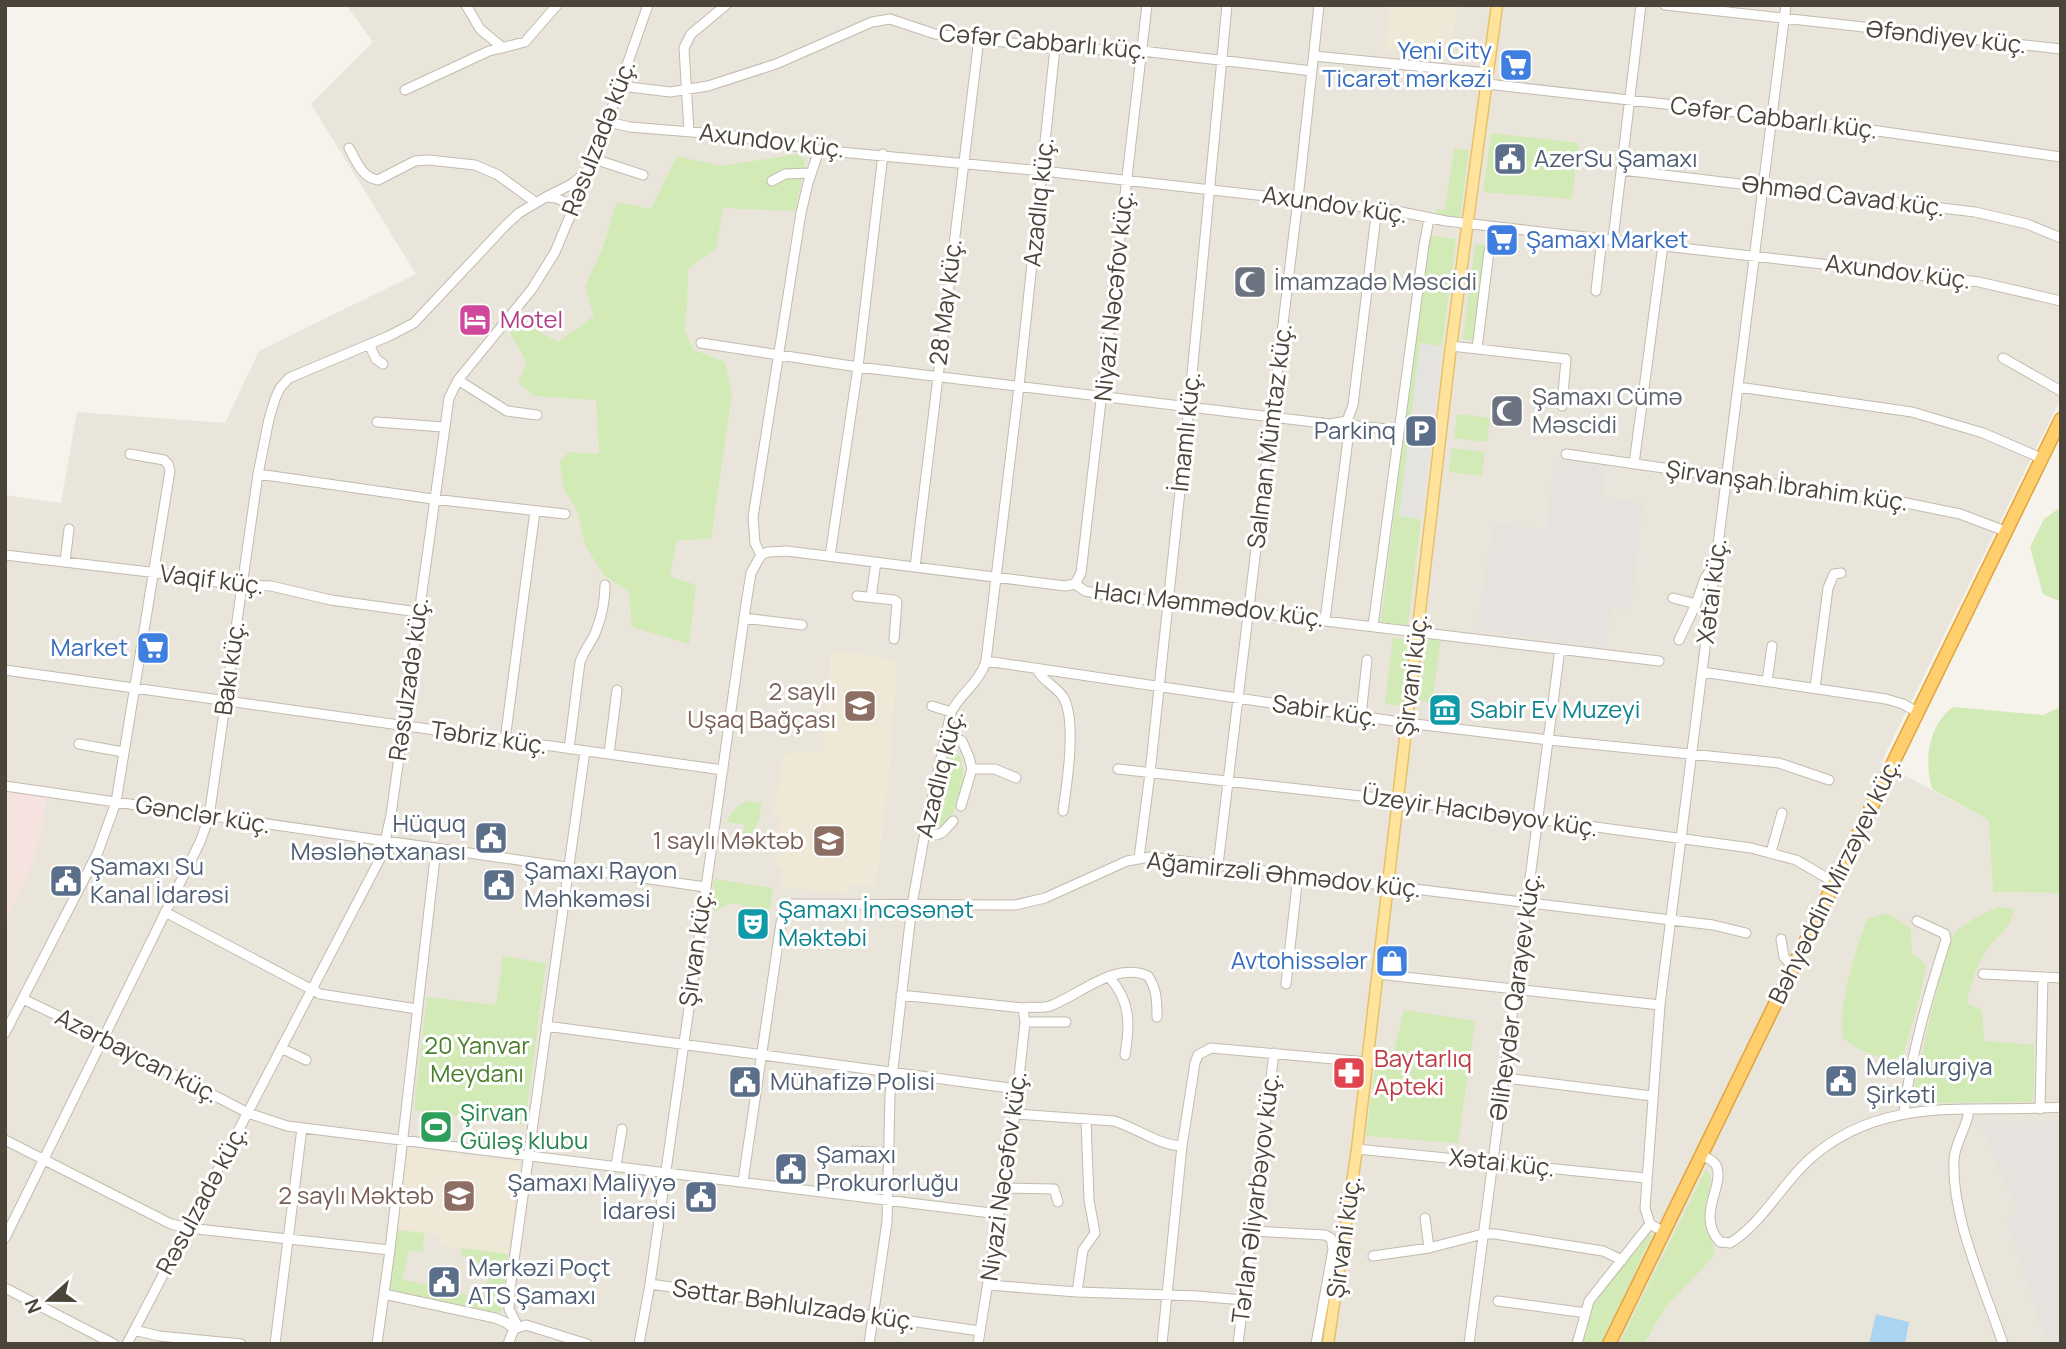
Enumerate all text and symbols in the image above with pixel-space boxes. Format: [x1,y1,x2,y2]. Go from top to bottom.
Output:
street label: Əfəndiyev küç. [1864,11,2028,60]
street label: Cəfər Cabbarlı küç. [938,15,1149,66]
place label: Yeni City Ticarət mərkəzi [1322,33,1492,94]
supermarket icon: Yeni City Ticarət mərkəzi [1497,46,1535,84]
street label: Rəsulzadə küç. [553,55,643,220]
street label: Cəfər Cabbarlı küç. [1669,87,1880,146]
street label: Axundov küç. [698,114,847,165]
street label: Azadlıq küç. [1014,135,1061,268]
public building icon: AzerSu Şamaxı [1491,140,1529,178]
place label: AzerSu Şamaxı [1534,141,1698,174]
street label: Əhməd Cavad küç. [1740,166,1947,223]
street label: Axundov küç. [1260,177,1410,230]
street label: Niyazi Nəcəfov küç. [1085,189,1140,403]
supermarket icon: Şamaxı Market [1483,221,1521,259]
place label: Şamaxı Market [1526,222,1688,255]
street label: 28 May küç. [920,236,969,367]
street label: Axundov küç. [1824,245,1973,296]
mosque icon: İmamzadə Məscidi [1231,263,1269,301]
place label: İmamzadə Məscidi [1274,264,1477,297]
hotel icon: Motel [456,301,494,339]
place label: Motel [500,302,563,335]
street label: Salman Mümtaz küç. [1238,321,1299,550]
street label: İmamlı küç. [1162,370,1207,494]
place label: Şamaxı Cümə Məscidi [1532,379,1683,440]
mosque icon: Şamaxı Cümə Məscidi [1488,392,1526,430]
parking icon: Parkinq [1402,412,1440,450]
place label: Parkinq [1314,413,1396,446]
street label: Şirvanşah İbrahim küç. [1664,451,1911,518]
street label: Xətai küç. [1688,536,1733,646]
street label: Vaqif küç. [158,556,266,601]
street label: Hacı Məmmədov küç. [1092,573,1326,634]
street label: Rəsulzadə küç. [380,595,435,763]
street label: Şirvani küç. [1387,611,1434,738]
street label: Bakı küç. [206,618,251,717]
supermarket icon: Market [134,629,172,667]
place label: Market [51,630,128,663]
place label: 2 saylı Uşaq Bağçası [687,674,836,735]
street label: Sabir küç. [1270,686,1380,733]
school or university icon: 2 saylı Uşaq Bağçası [841,687,879,725]
museum icon: Sabir Ev Muzeyi [1426,691,1464,729]
place label: Sabir Ev Muzeyi [1470,692,1640,725]
street label: Azadlıq küç. [907,707,970,841]
street label: Təbriz küç. [429,712,550,761]
street label: Bəhyəddin Mirzəyev küç. [1760,752,1908,1009]
street label: Üzeyir Hacıbəyov küç. [1360,778,1600,843]
street label: Gənclər küç. [133,787,273,840]
place label: Hüquq Məsləhətxanası [290,806,466,867]
public building icon: Hüquq Məsləhətxanası [472,819,510,857]
school or university icon: 1 saylı Məktəb [810,822,848,860]
place label: 1 saylı Məktəb [652,823,804,856]
street label: Ağamirzəli Əhmədov küç. [1145,843,1423,904]
place label: Şamaxı Su Kanal İdarəsi [90,849,229,910]
place label: Şamaxı Rayon Məhkəməsi [524,853,677,914]
public building icon: Şamaxı Su Kanal İdarəsi [47,862,85,900]
public building icon: Şamaxı Rayon Məhkəməsi [480,866,518,904]
street label: Əliheydər Qarayev küç. [1480,870,1547,1123]
street label: Şirvan küç. [670,887,719,1008]
place label: Şamaxı İncəsənət Məktəbi [778,892,974,953]
theatre icon: Şamaxı İncəsənət Məktəbi [734,905,772,943]
shop icon: Avtohissələr [1373,942,1411,980]
place label: Avtohissələr [1231,943,1368,976]
street label: Azərbaycan küç. [50,999,225,1110]
park label: 20 Yanvar Meydanı [424,1028,530,1089]
place label: Baytarlıq Apteki [1374,1041,1472,1102]
place label: Melalurgiya Şirkəti [1866,1049,1993,1110]
pharmacy icon: Baytarlıq Apteki [1330,1054,1368,1092]
public building icon: Melalurgiya Şirkəti [1822,1062,1860,1100]
public building icon: Mühafizə Polisi [726,1063,764,1101]
place label: Mühafizə Polisi [770,1064,935,1097]
street label: Niyazi Nəcəfov küç. [971,1069,1034,1283]
street label: Tərlan Əliyarbəyov küç. [1223,1071,1286,1325]
place label: Şirvan Güləş klubu [460,1095,588,1156]
sports icon: Şirvan Güləş klubu [417,1108,455,1146]
street label: Rəsulzadə küç. [147,1119,254,1280]
place label: Şamaxı Prokurorluğu [816,1137,959,1198]
street label: Xətai küç. [1447,1140,1557,1183]
public building icon: Şamaxı Prokurorluğu [772,1150,810,1188]
place label: Şamaxı Maliyyə İdarəsi [508,1165,676,1226]
street label: Şirvani küç. [1318,1173,1367,1300]
school or university icon: 2 saylı Məktəb [440,1177,478,1215]
place label: 2 saylı Məktəb [278,1178,434,1211]
public building icon: Şamaxı Maliyyə İdarəsi [682,1178,720,1216]
place label: Mərkəzi Poçt ATS Şamaxı [468,1250,611,1311]
public building icon: Mərkəzi Poçt ATS Şamaxı [425,1263,463,1301]
north arrow [14,1265,84,1335]
street label: Səttar Bəhlulzadə küç. [670,1270,918,1337]
text: N [19,1295,48,1317]

